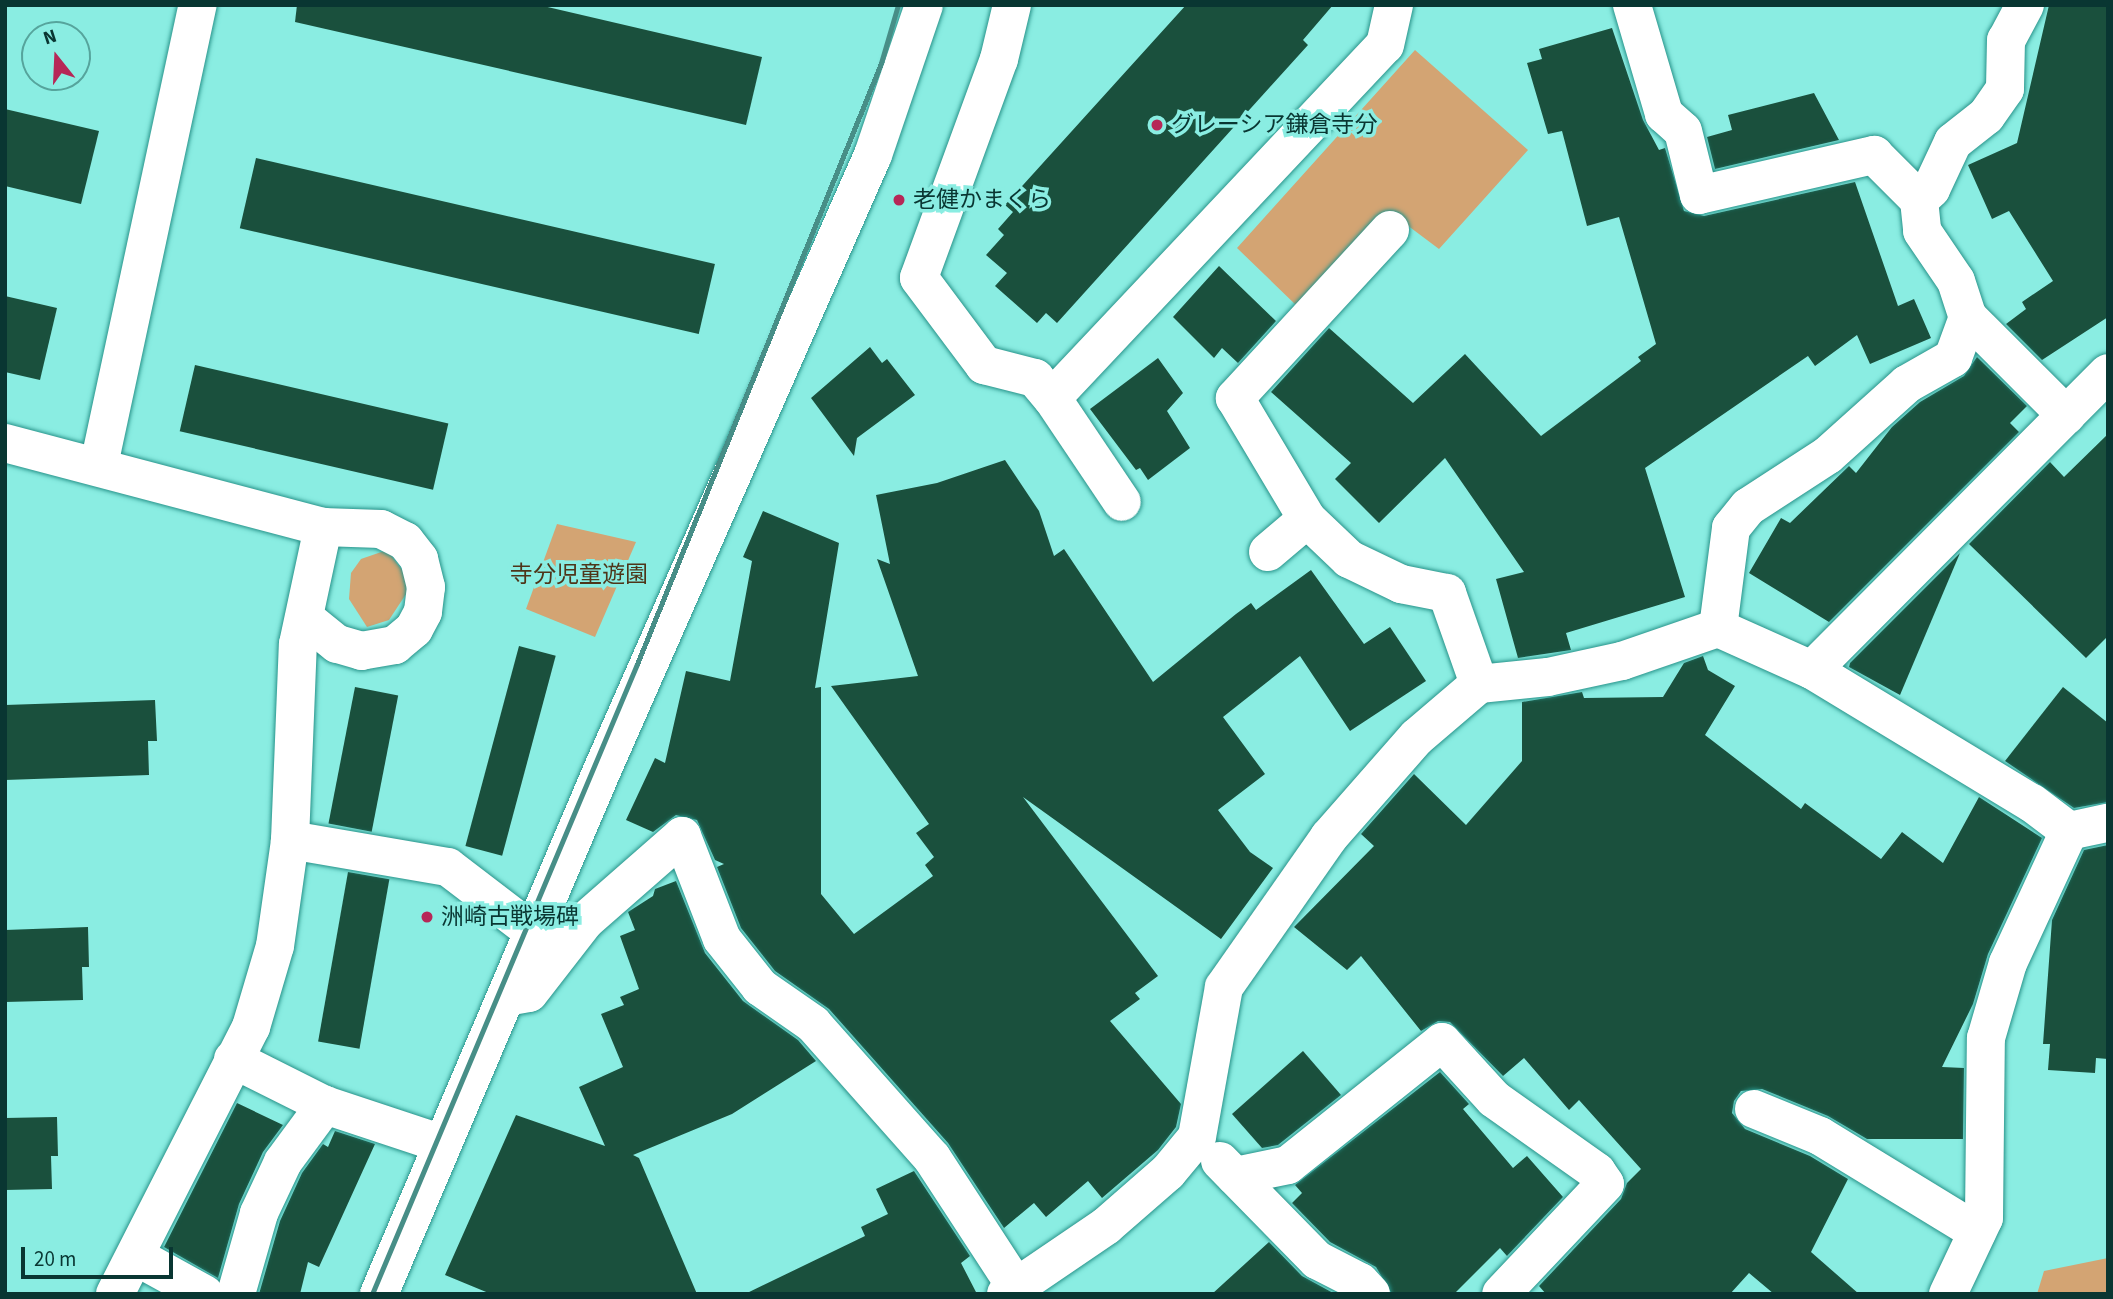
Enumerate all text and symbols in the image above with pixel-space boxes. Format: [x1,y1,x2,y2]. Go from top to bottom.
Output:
north arrow [21,21,91,91]
text: N [40,23,60,52]
place label: グレーシア鎌倉寺分 [1171,111,1378,139]
marker: グレーシア鎌倉寺分 [1149,117,1165,133]
place label: 老健かまくら [913,186,1051,214]
marker: 老健かまくら [891,192,907,208]
park label: 寺分児童遊園 [510,561,648,589]
place label: 洲崎古戦場碑 [441,903,579,931]
marker: 洲崎古戦場碑 [419,909,435,925]
scale bar [24,1232,177,1276]
text: 20 m [34,1244,76,1274]

